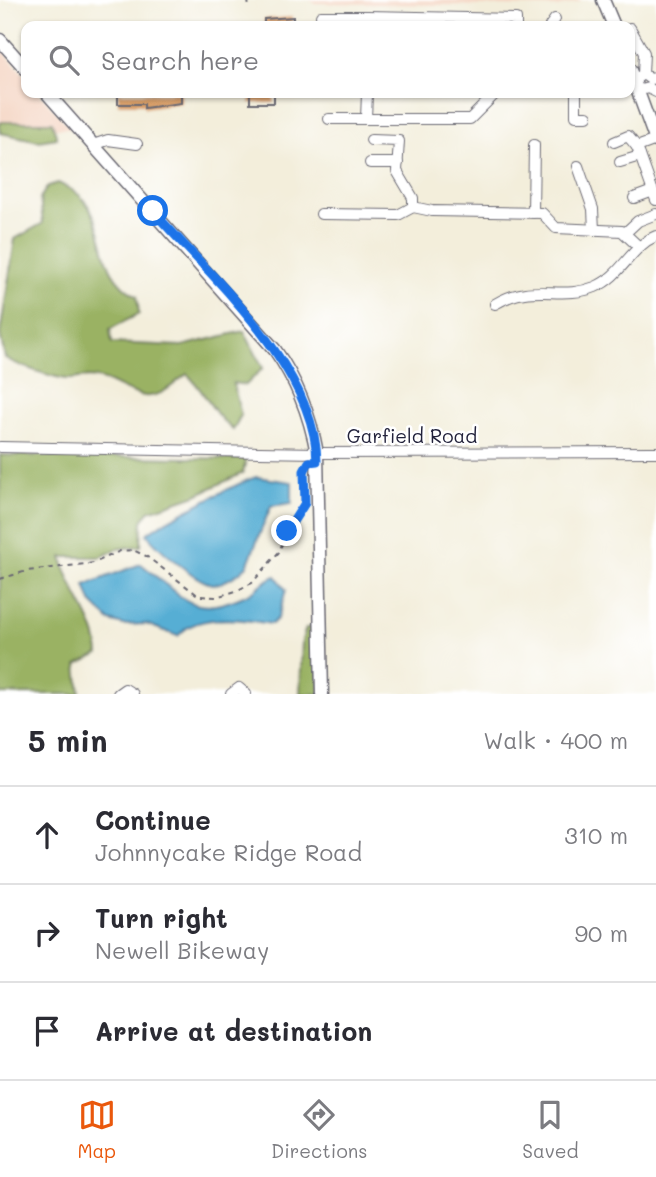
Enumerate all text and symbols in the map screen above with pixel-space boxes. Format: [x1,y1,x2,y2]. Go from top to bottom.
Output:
search box [21,21,635,98]
icon: search [45,41,83,79]
text: Search here [101,43,259,77]
route start [137,195,168,226]
street label: Garfield Road [347,423,477,448]
route end [271,515,302,546]
text: 5 min [28,720,108,760]
text: Walk · 400 m [483,725,628,755]
text: Continue [95,803,211,837]
icon: ahead [28,816,66,854]
text: 310 m [564,820,628,850]
text: Johnnycake Ridge Road [95,837,362,867]
text: Turn right [95,901,228,935]
icon: right [28,914,66,952]
text: 90 m [575,918,628,948]
text: Newell Bikeway [95,935,269,965]
icon: arrive [28,1012,66,1050]
text: Arrive at destination [95,1014,372,1048]
tab: Map [77,1096,116,1163]
tab: Directions [271,1096,367,1163]
tab: Saved [522,1096,579,1163]

